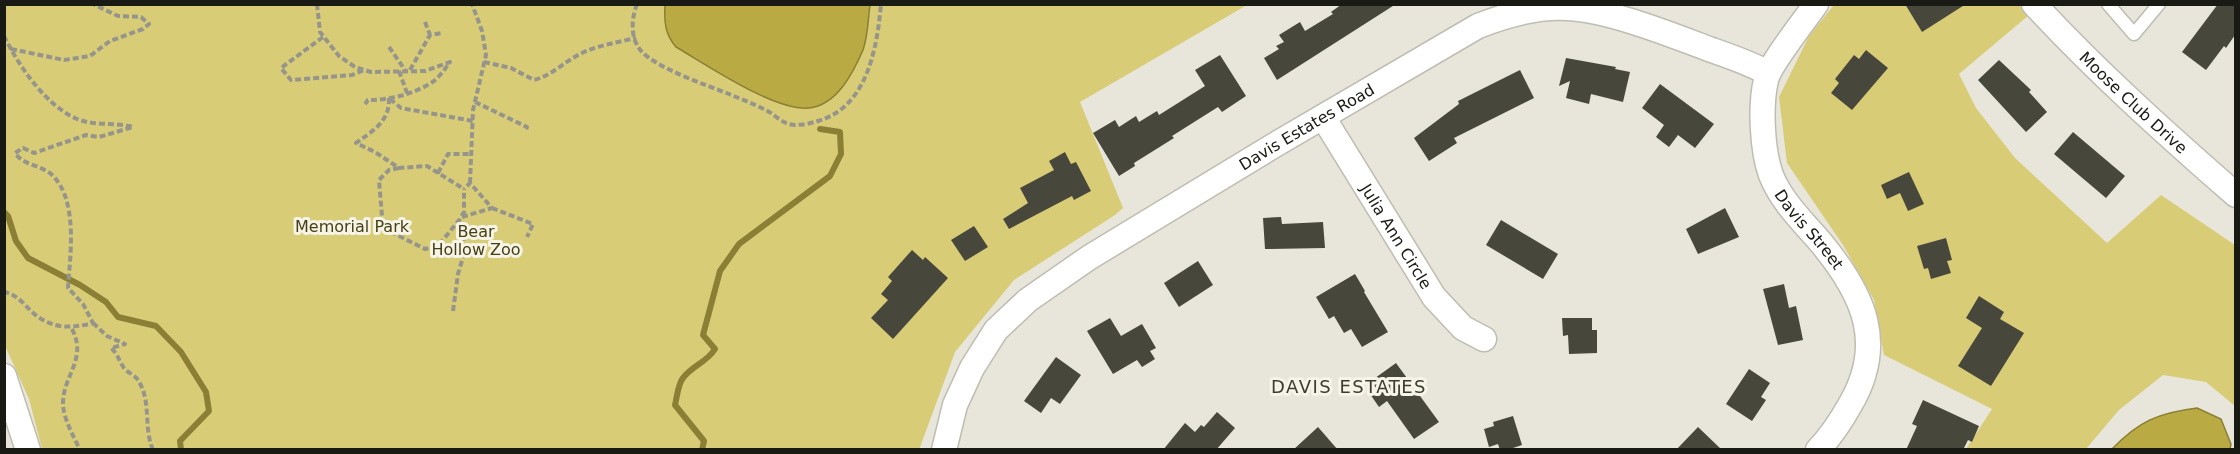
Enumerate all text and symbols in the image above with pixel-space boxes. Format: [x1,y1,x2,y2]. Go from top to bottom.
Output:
street label: Moose Club Drive [2075,48,2191,158]
street label: Davis Estates Road [1236,80,1378,174]
street label: Julia Ann Circle [1356,180,1436,292]
street label: Davis Street [1770,186,1847,273]
park label: Memorial Park [295,217,410,236]
park label: Bear Hollow Zoo [431,222,521,259]
district label: DAVIS ESTATES [1271,376,1427,397]

